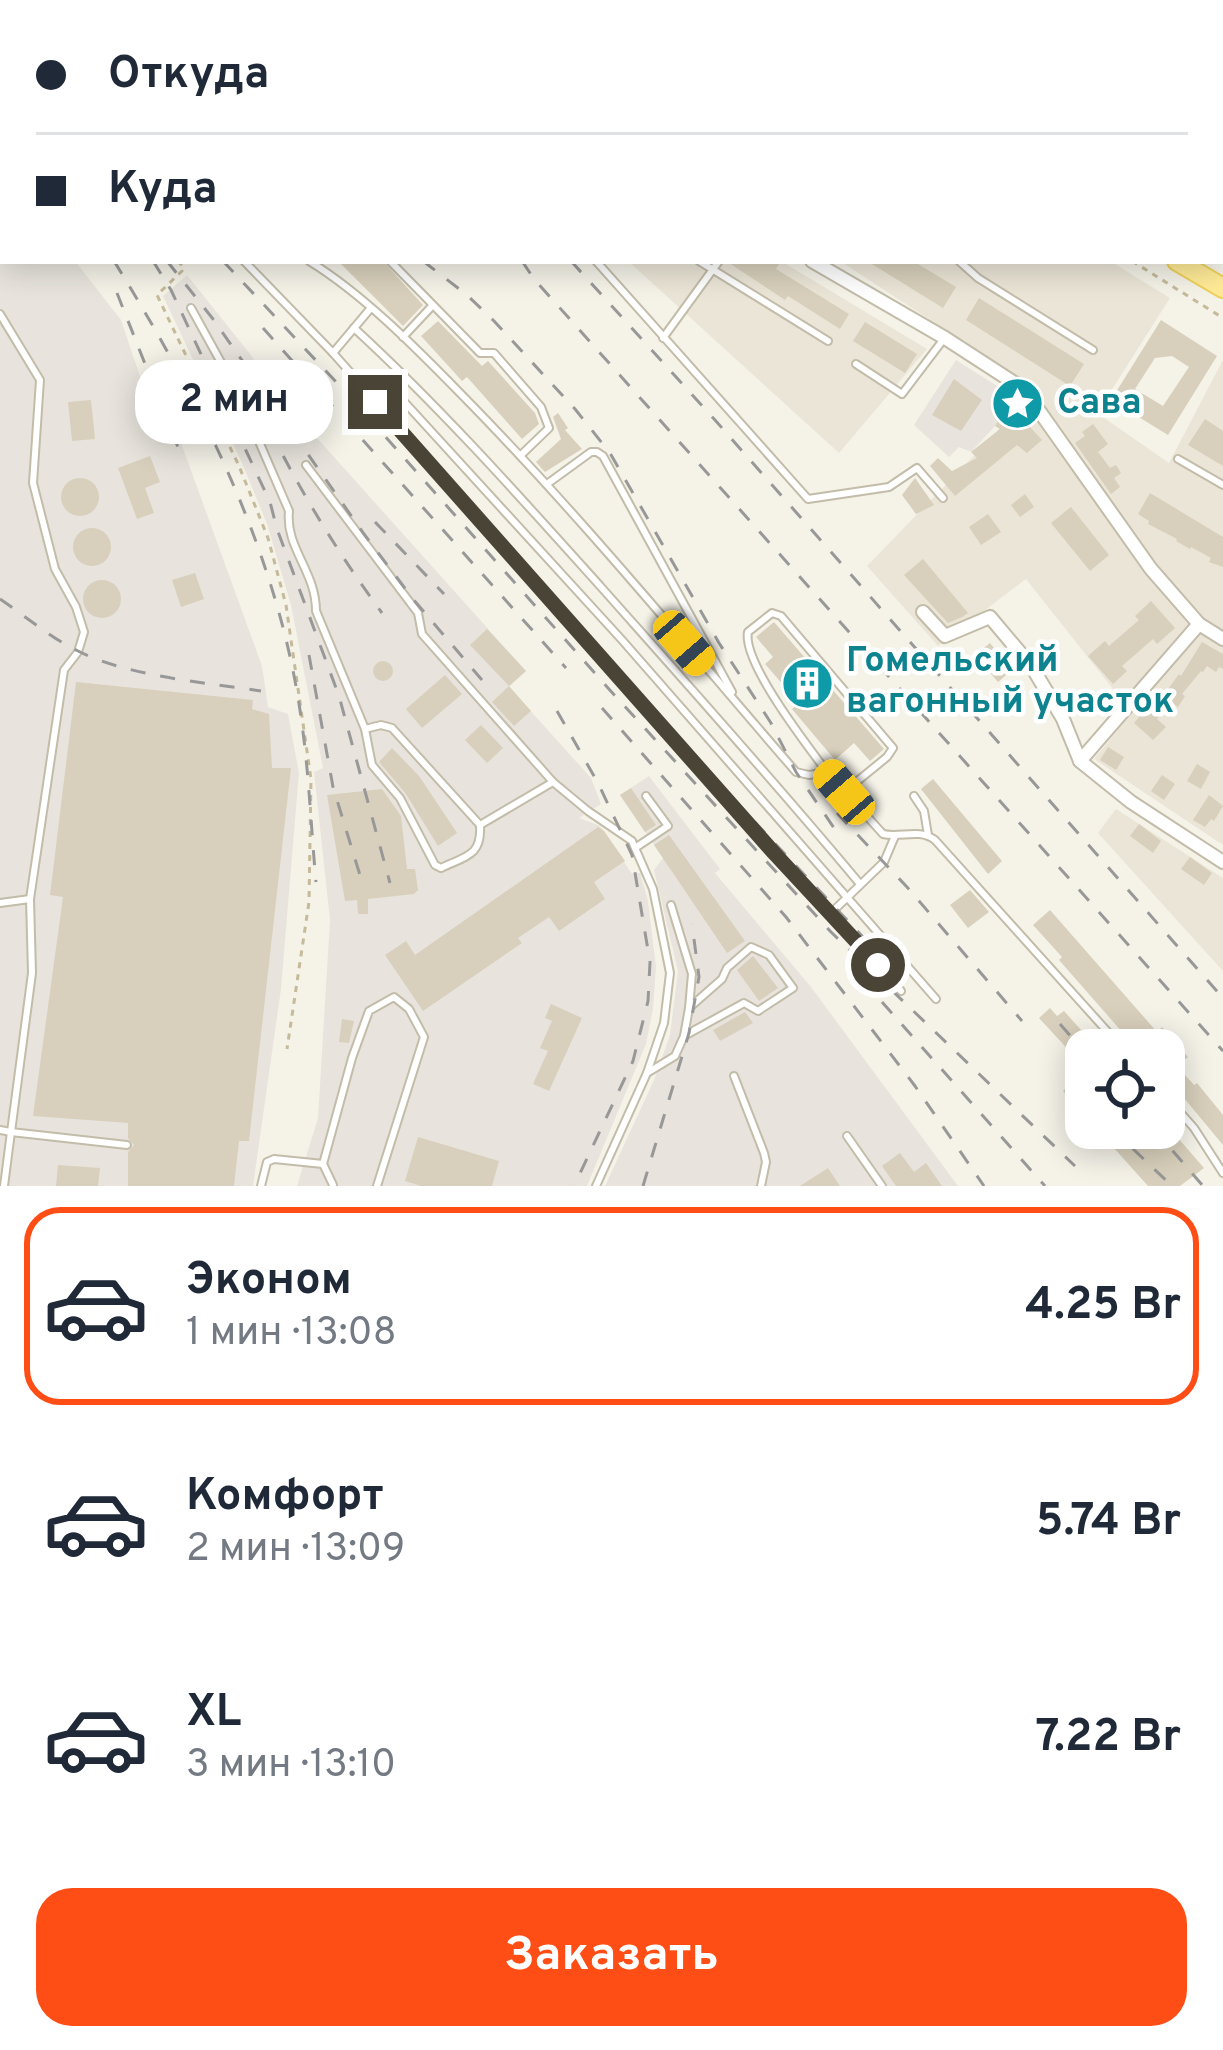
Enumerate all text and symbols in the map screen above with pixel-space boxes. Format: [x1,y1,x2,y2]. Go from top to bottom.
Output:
text: Откуда [108,47,269,104]
text: Куда [108,162,218,219]
callout: 2 мин [135,360,333,444]
route end [348,375,402,429]
place icon: Сава [990,376,1046,432]
text: 2 мин [179,377,289,426]
place label: Сава [1057,381,1142,427]
car [647,604,721,682]
place label: Гомельский вагонный участок [846,639,1174,726]
building icon: Гомельский вагонный участок [779,655,835,711]
car [807,753,881,831]
route start [851,938,905,992]
map controls [1065,1029,1185,1149]
button: locate [1065,1029,1185,1149]
icon: car [42,1252,150,1360]
text: Эконом [186,1253,352,1310]
text: 4.25 Br [1025,1278,1181,1335]
text: 1 мин · 13:08 [186,1310,396,1359]
icon: car [42,1468,150,1576]
text: Комфорт [186,1469,384,1526]
text: 5.74 Br [1036,1494,1181,1551]
text: 2 мин · 13:09 [186,1526,405,1575]
icon: car [42,1684,150,1792]
text: XL [186,1685,241,1742]
text: 7.22 Br [1036,1710,1181,1767]
text: 3 мин · 13:10 [186,1742,396,1791]
button: Заказать [36,1888,1187,2026]

